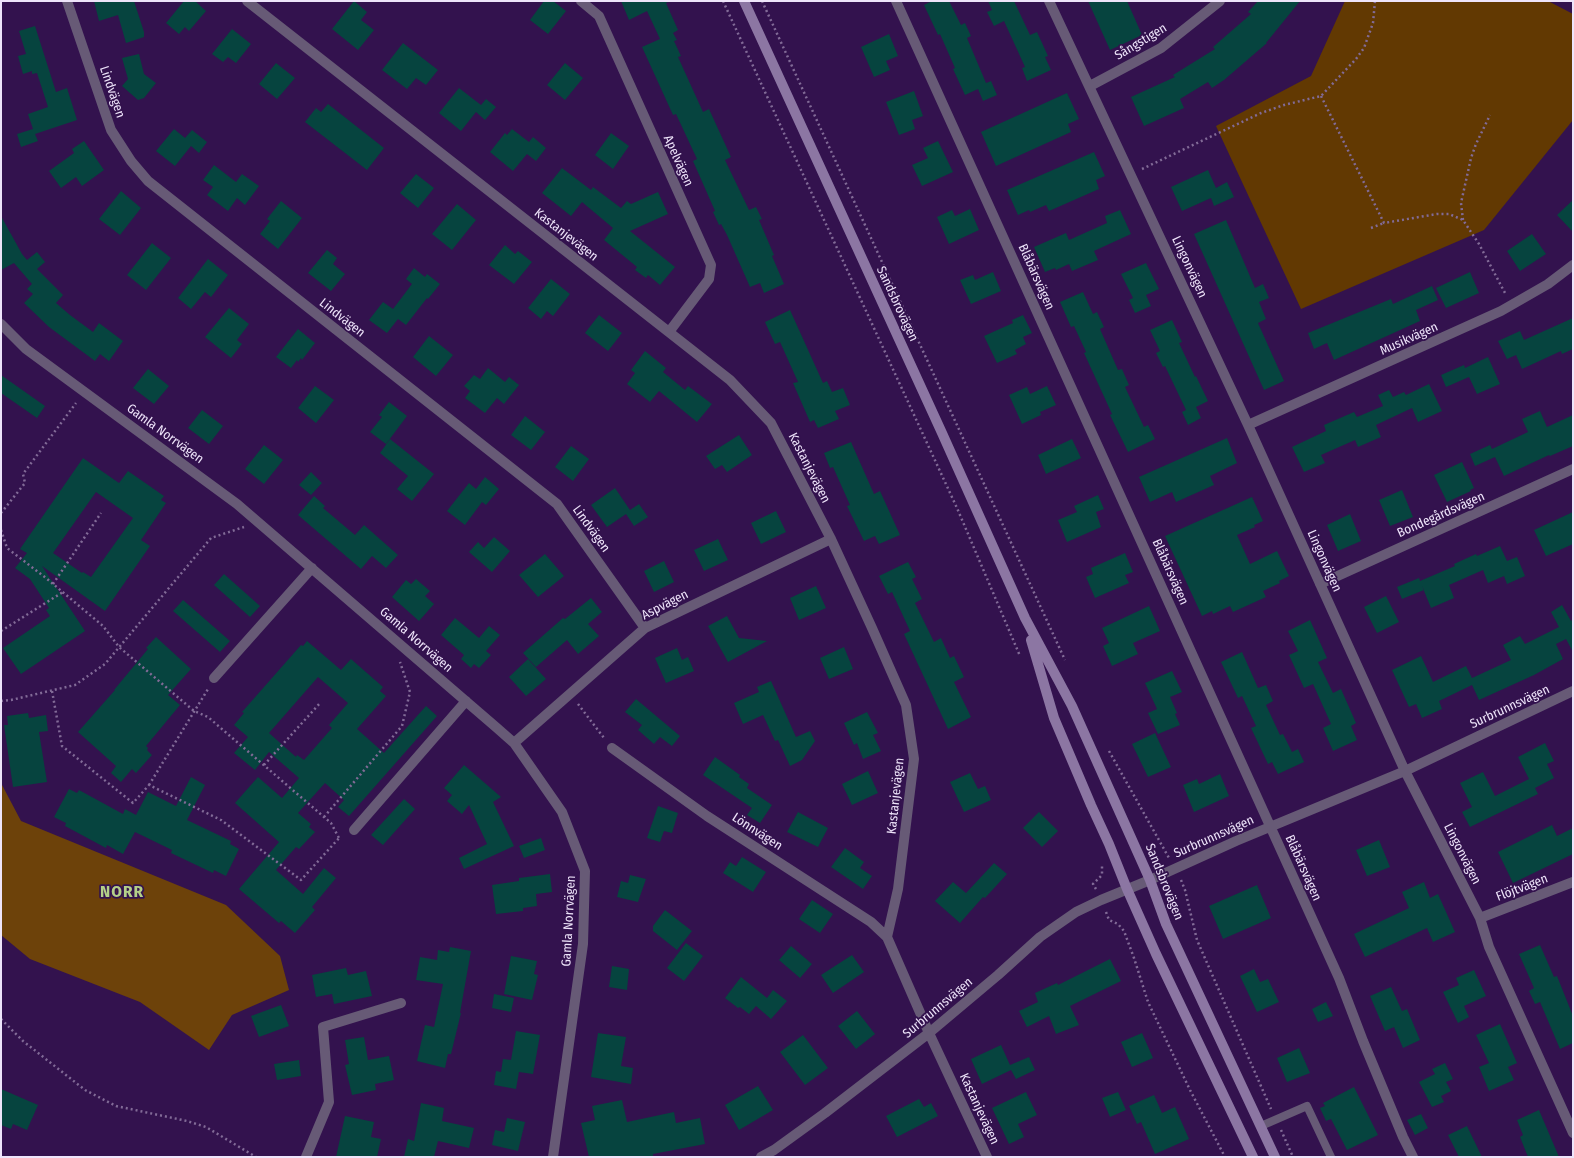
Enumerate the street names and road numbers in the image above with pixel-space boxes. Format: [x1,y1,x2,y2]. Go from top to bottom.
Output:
street label: Sångstigen [1112,20,1170,64]
street label: Lindvägen [96,64,128,120]
street label: Apelvägen [660,133,696,189]
street label: Kastanjevägen [531,205,601,265]
street label: Lingonvägen [1168,234,1210,300]
street label: Blåbärsvägen [1014,242,1058,312]
street label: Sandsbrovägen [873,264,921,344]
street label: Lindvägen [316,295,368,341]
street label: Musikvägen [1378,319,1440,359]
street label: Gamla Norrvägen [123,401,207,467]
street label: Kastanjevägen [785,430,833,506]
street label: Bondegårdsvägen [1395,489,1487,541]
street label: Lindvägen [569,503,613,555]
street label: Lingonvägen [1303,527,1345,595]
street label: Blåbärsvägen [1148,537,1192,607]
street label: Aspvägen [639,587,691,623]
street label: Gamla Norrvägen [376,604,456,676]
street label: Surbrunnsvägen [1468,682,1552,732]
street label: Kastanjevägen [884,757,908,835]
street label: Lönnvägen [729,810,785,854]
street label: Surbrunnsvägen [1171,812,1257,862]
street label: Lingonvägen [1440,821,1484,887]
street label: Blåbärsvägen [1281,833,1325,903]
street label: Sandsbrovägen [1142,841,1186,923]
street label: Flöjtvägen [1494,871,1550,905]
street label: Gamla Norrvägen [559,875,579,967]
street label: Surbrunnsvägen [900,974,976,1042]
street label: Kastanjevägen [956,1071,1002,1147]

